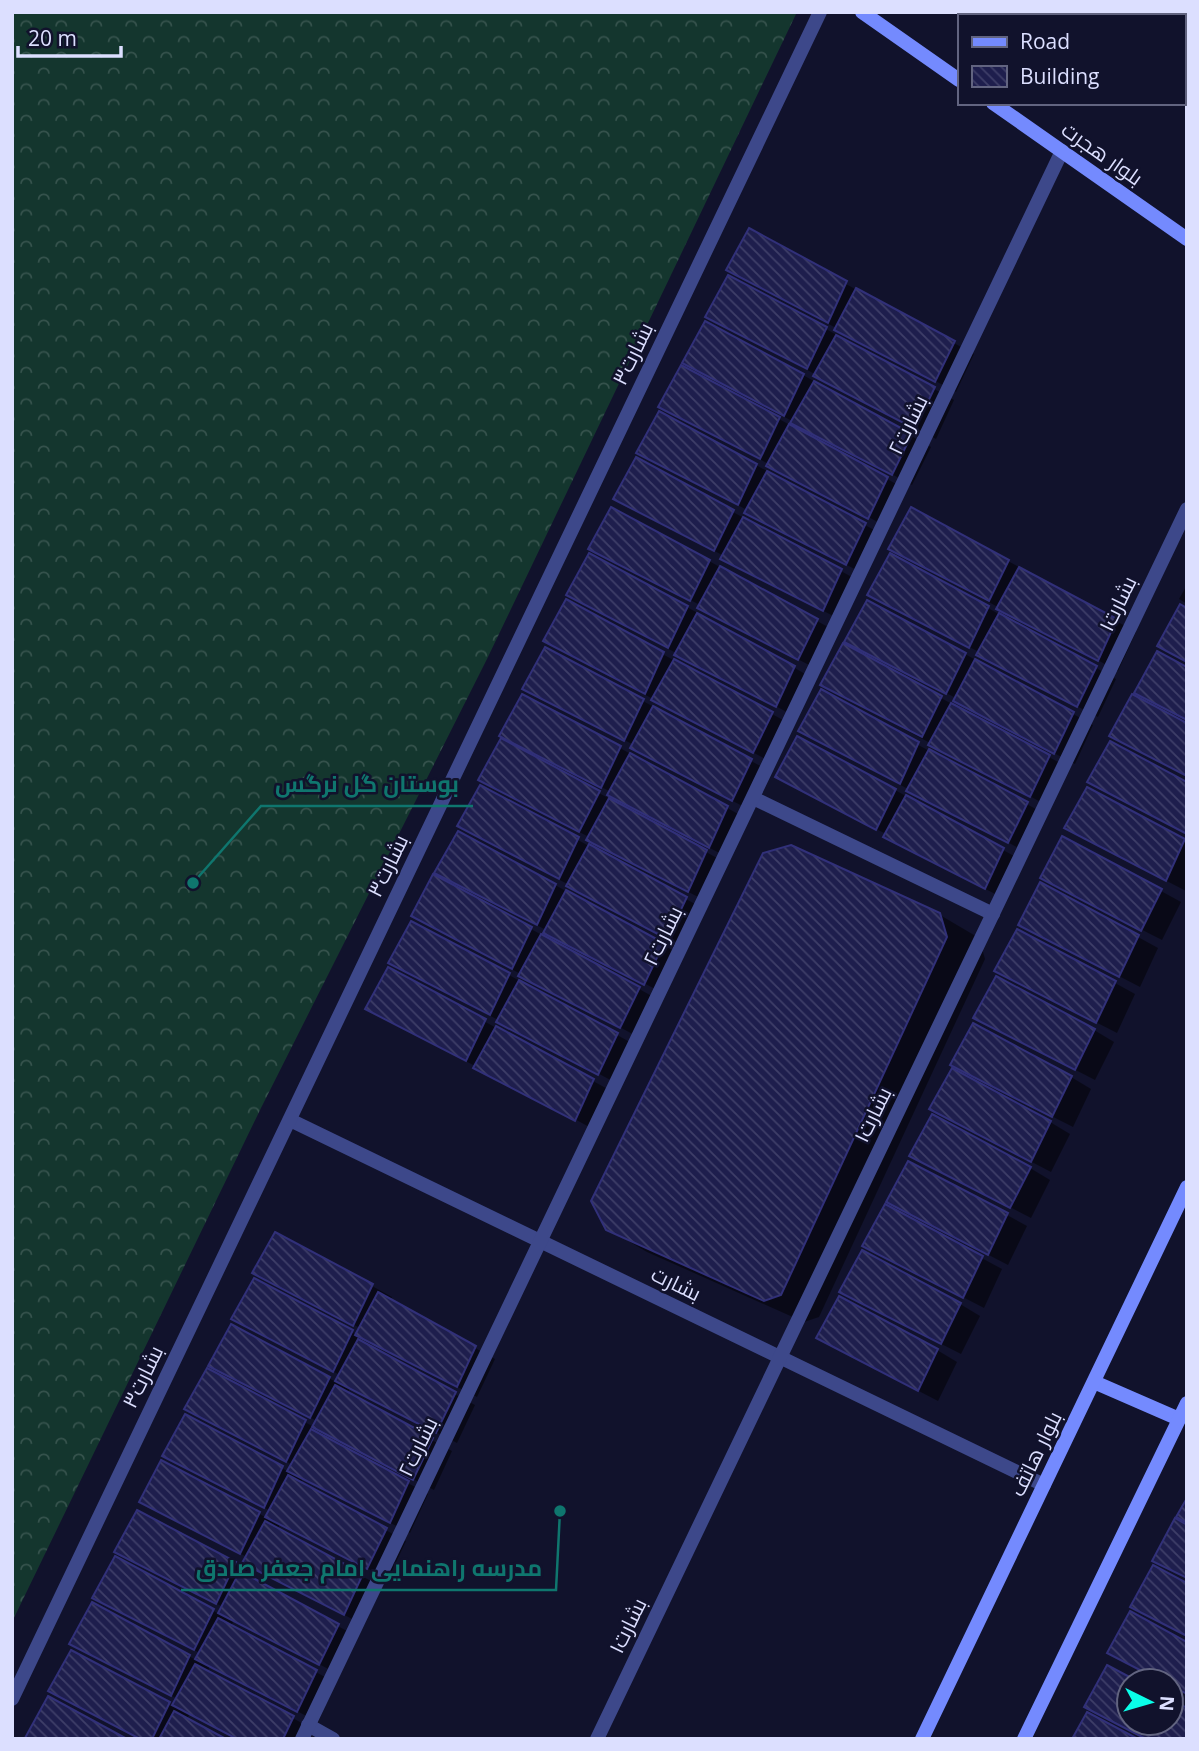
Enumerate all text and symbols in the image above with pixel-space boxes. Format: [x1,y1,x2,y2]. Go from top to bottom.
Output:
scale bar [18,14,121,58]
legend [958,14,1185,105]
text: 20 m [28,24,77,52]
text: Road [1020,27,1070,55]
text: Building [1020,62,1099,90]
street label: بلوار هجرت [1056,115,1149,191]
street label: بشارت۳ [605,318,659,389]
street label: بشارت۲ [881,390,934,459]
street label: بشارت۱ [1092,571,1143,636]
callout: بوستان گل نرگس [261,762,473,806]
text: بوستان گل نرگس [275,767,459,799]
street label: بشارت۳ [360,830,414,901]
street label: بشارت۲ [636,901,689,970]
street label: بشارت۱ [847,1082,898,1147]
street label: بشارت [647,1259,706,1307]
street label: بشارت۳ [115,1341,169,1412]
street label: بلوار هاتف [1002,1406,1068,1501]
street label: بشارت۲ [391,1412,444,1481]
callout: مدرسه راهنمایی امام جعفر صادق [181,1546,556,1590]
text: مدرسه راهنمایی امام جعفر صادق [196,1551,542,1584]
street label: بشارت۱ [602,1593,653,1658]
north arrow [1115,1667,1185,1737]
text: N [1153,1695,1181,1712]

